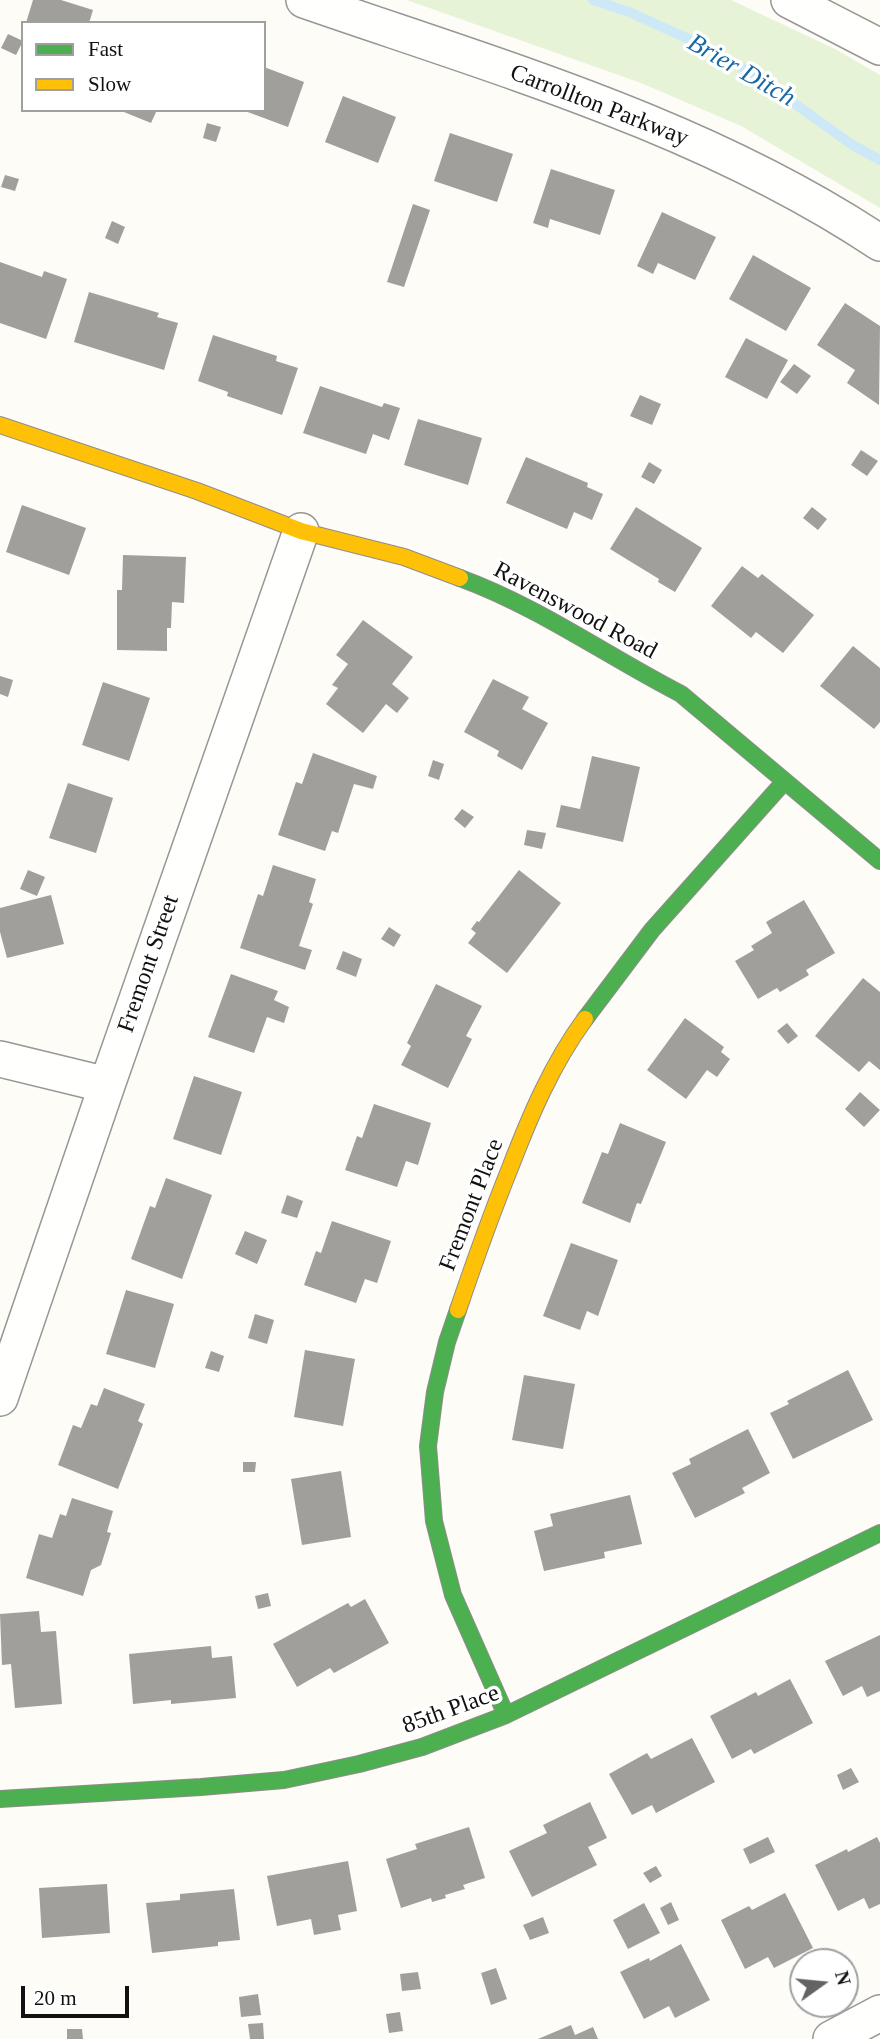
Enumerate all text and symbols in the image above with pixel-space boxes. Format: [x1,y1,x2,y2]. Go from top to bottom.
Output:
legend [21,21,266,112]
water label: Brier Ditch [682,28,800,114]
text: Fast [88,37,123,61]
street label: Carrollton Parkway [506,59,692,153]
text: Slow [88,72,131,96]
street label: Ravenswood Road [488,556,662,666]
street label: Fremont Street [112,892,186,1036]
street label: Fremont Place [434,1135,510,1275]
street label: 85th Place [399,1679,503,1741]
north arrow [789,1948,859,2018]
text: N [831,1969,855,1987]
scale bar [24,1972,133,2016]
text: 20 m [34,1986,77,2010]

